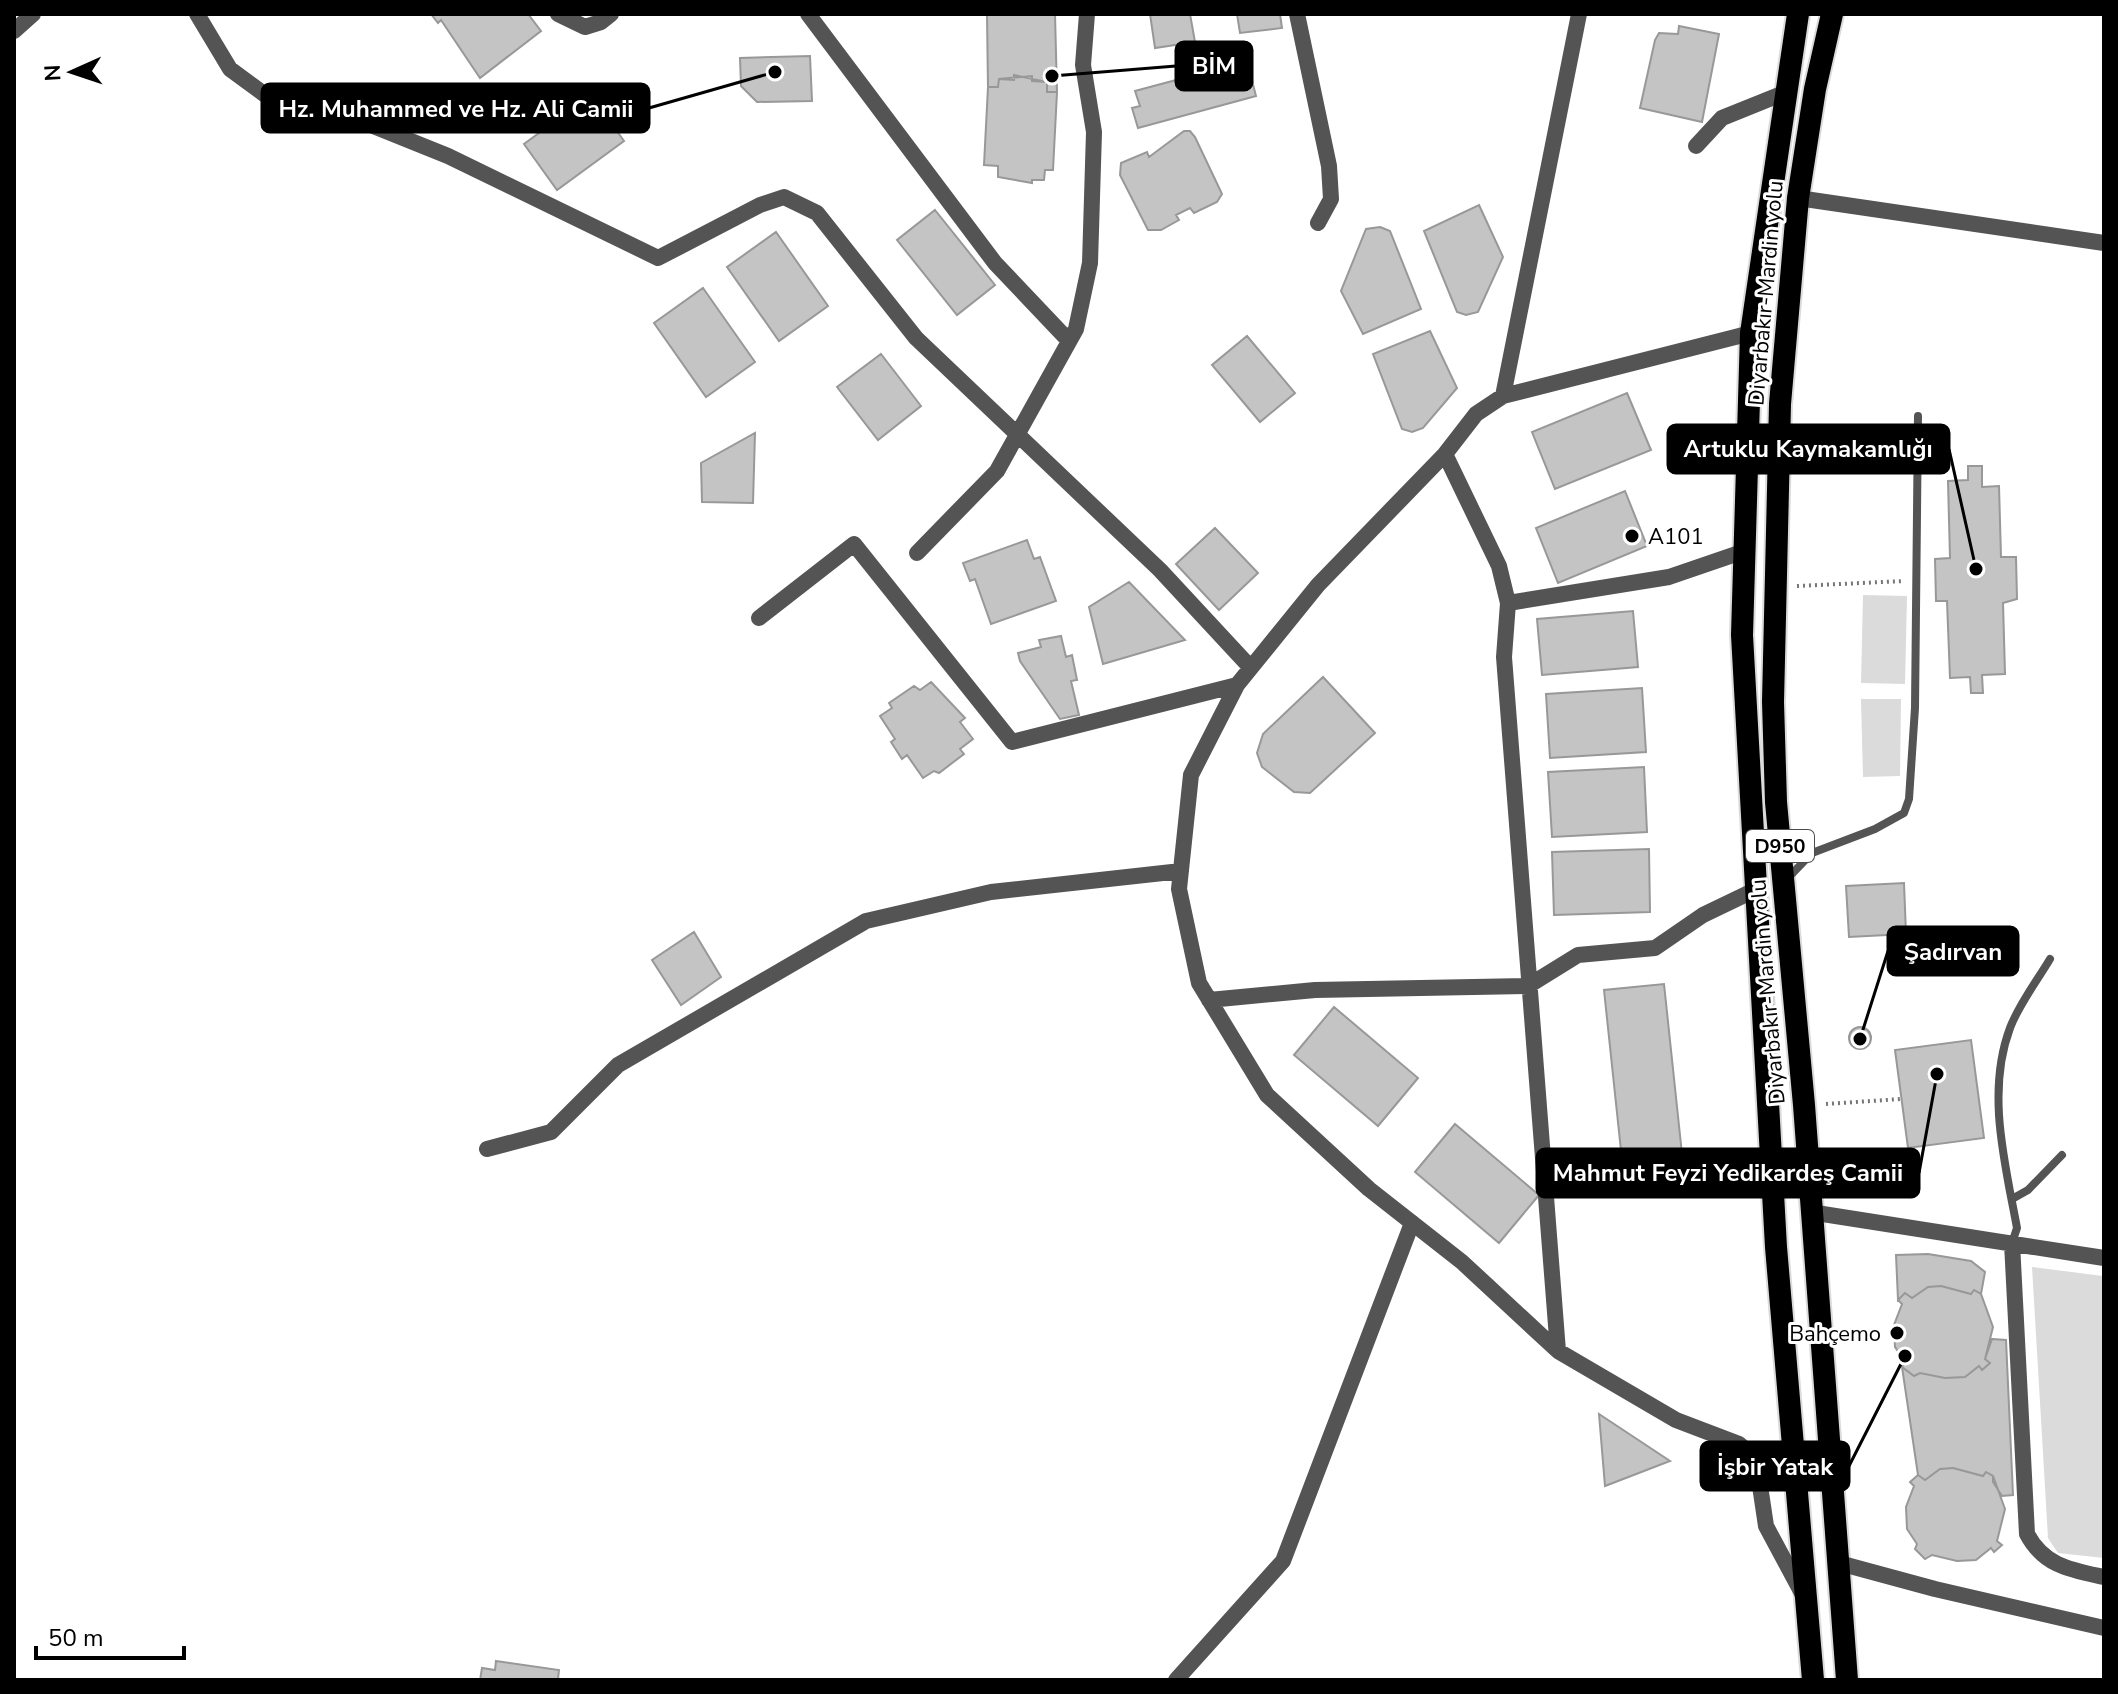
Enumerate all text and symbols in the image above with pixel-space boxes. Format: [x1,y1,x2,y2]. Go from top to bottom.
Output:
north arrow [32,32,112,112]
callout: BİM [1176,42,1252,90]
text: BİM [1192,50,1236,82]
text: N [38,64,68,82]
callout: Hz. Muhammed ve Hz. Ali Camii [262,84,649,132]
text: Hz. Muhammed ve Hz. Ali Camii [279,93,633,125]
street label: Diyarbakır-Mardin yolu [1741,179,1791,407]
callout: Artuklu Kaymakamlığı [1668,425,1949,473]
text: Artuklu Kaymakamlığı [1684,433,1933,465]
place label: A101 [1648,522,1704,552]
marker: A101 [1623,527,1641,545]
road number: D950 [1746,830,1814,862]
street label: Diyarbakır-Mardin yolu [1743,878,1793,1106]
callout: Şadırvan [1888,927,2018,975]
text: Şadırvan [1904,936,2002,968]
callout: Mahmut Feyzi Yedikardeş Camii [1537,1149,1919,1197]
text: Mahmut Feyzi Yedikardeş Camii [1553,1157,1903,1189]
place label: Bahçemo [1789,1319,1881,1349]
marker: Bahçemo [1888,1324,1906,1342]
callout: İşbir Yatak [1701,1442,1849,1490]
text: İşbir Yatak [1717,1451,1834,1483]
scale bar [36,1610,184,1660]
text: 50 m [48,1622,104,1654]

